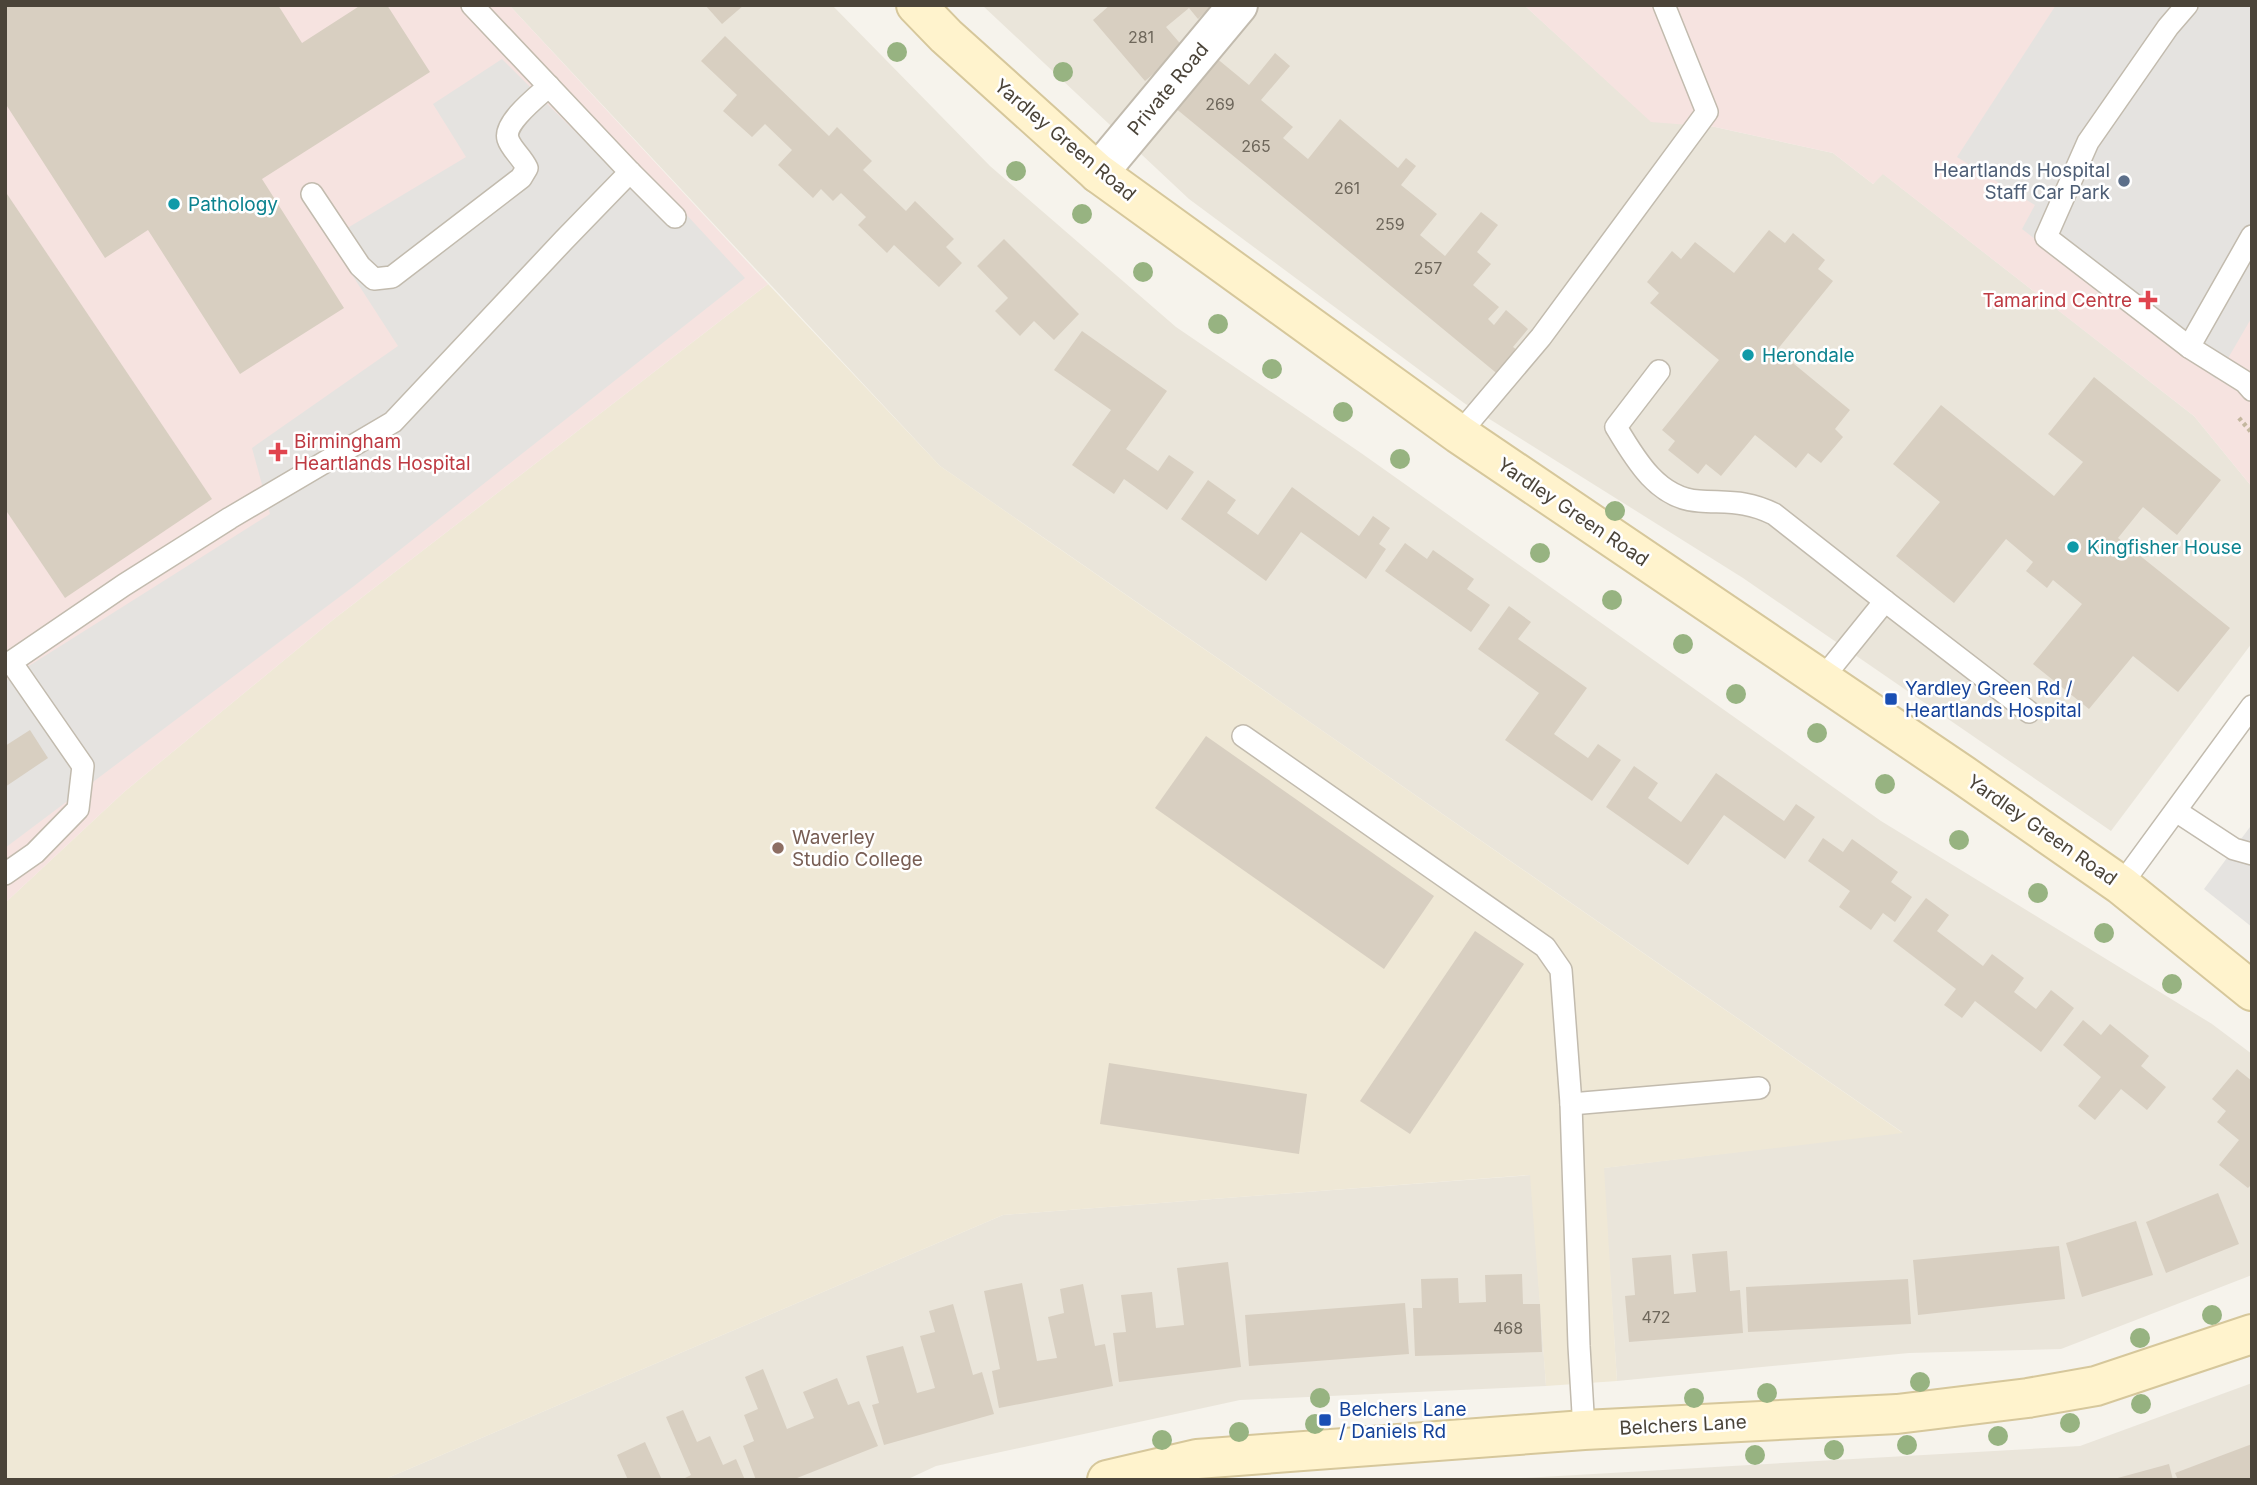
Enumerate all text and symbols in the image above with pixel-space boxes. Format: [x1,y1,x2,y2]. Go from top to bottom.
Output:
house number: 281 [1128,27,1154,47]
street label: Private Road [1123,38,1213,140]
street label: Yardley Green Road [990,74,1140,206]
house number: 269 [1205,94,1235,114]
house number: 265 [1241,136,1271,156]
place label: Heartlands Hospital Staff Car Park [1933,159,2111,204]
marker: Heartlands Hospital Staff Car Park [2116,173,2132,189]
house number: 261 [1334,178,1360,198]
place label: Pathology [188,193,278,216]
marker: Pathology [166,196,182,212]
house number: 259 [1375,214,1405,234]
house number: 257 [1414,258,1442,278]
place label: Tamarind Centre [1983,289,2132,312]
marker: Tamarind Centre [2138,290,2158,310]
place label: Herondale [1762,344,1855,367]
marker: Herondale [1740,347,1756,363]
place label: Birmingham Heartlands Hospital [294,430,471,475]
marker: Birmingham Heartlands Hospital [268,442,288,462]
street label: Yardley Green Road [1493,453,1653,571]
place label: Kingfisher House [2087,536,2242,559]
marker: Kingfisher House [2065,539,2081,555]
place label: Yardley Green Rd / Heartlands Hospital [1905,677,2082,722]
marker: Yardley Green Rd / Heartlands Hospital [1883,691,1899,707]
street label: Yardley Green Road [1963,770,2121,890]
place label: Waverley Studio College [792,826,923,871]
marker: Waverley Studio College [770,840,786,856]
house number: 472 [1641,1307,1671,1327]
house number: 468 [1493,1318,1523,1338]
place label: Belchers Lane / Daniels Rd [1339,1398,1467,1443]
street label: Belchers Lane [1619,1410,1747,1440]
marker: Belchers Lane / Daniels Rd [1317,1412,1333,1428]

